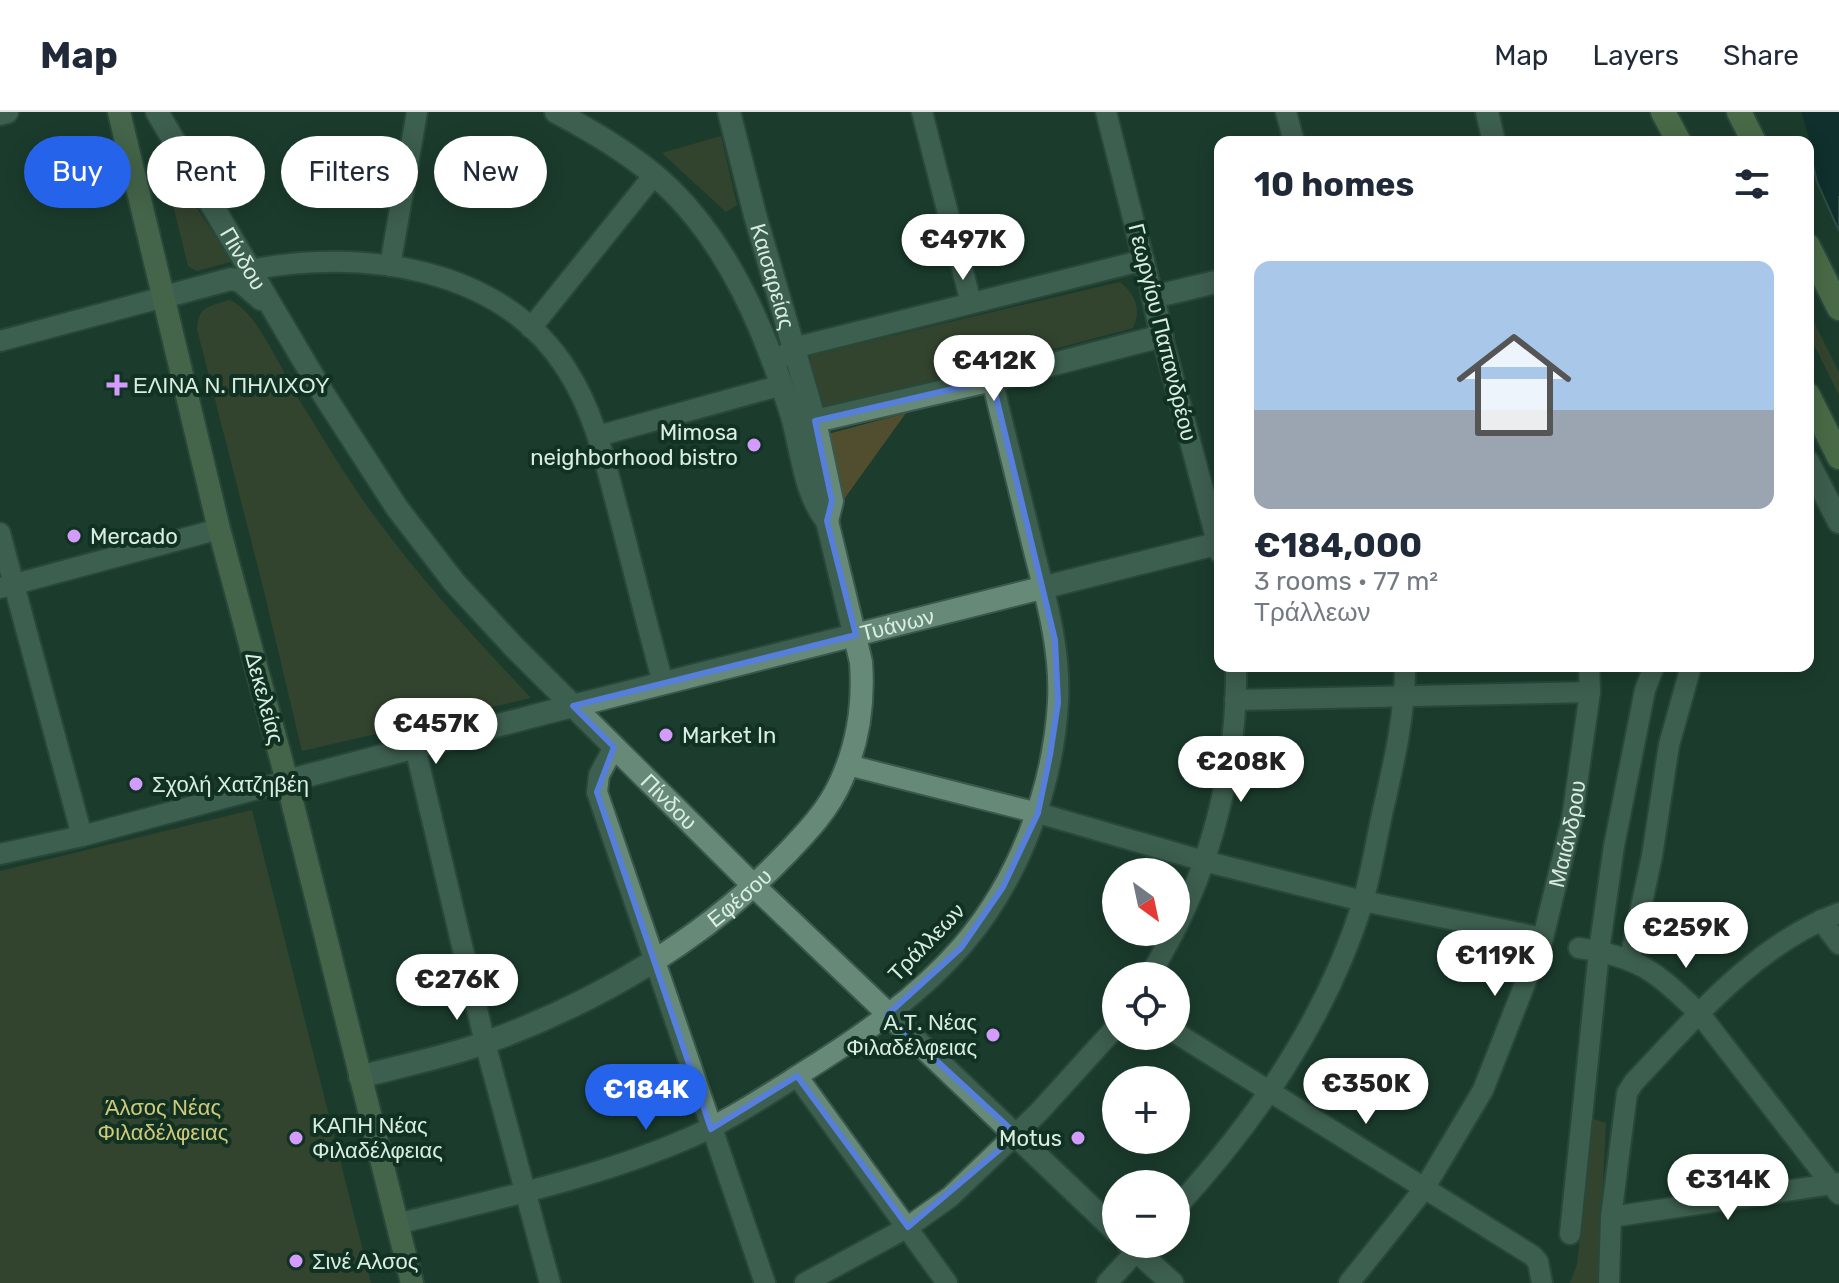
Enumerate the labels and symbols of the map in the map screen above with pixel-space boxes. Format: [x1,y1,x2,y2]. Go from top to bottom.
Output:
pin: €497K [907,214,1019,282]
street label: Καισαρείας [744,220,801,332]
street label: Γεωργίου Παπανδρέου [1122,221,1203,444]
street label: Πίνδου [214,222,272,295]
pin: €412K [938,335,1050,403]
place label: ΕΛΙΝΑ Ν. ΠΗΛΙΧΟΥ [133,372,330,399]
marker: ΕΛΙΝΑ Ν. ΠΗΛΙΧΟΥ [108,376,126,394]
place label: Mimosa neighborhood bistro [530,419,738,471]
marker: Mimosa neighborhood bistro [745,436,763,454]
place label: Mercado [90,523,178,550]
marker: Mercado [65,527,83,545]
street label: Τυάνων [857,602,937,647]
street label: Δεκελείας [239,649,290,747]
pin: €457K [380,698,492,766]
place label: Market In [682,722,776,749]
marker: Market In [657,726,675,744]
pin: €208K [1185,736,1297,804]
street label: Πίνδου [635,768,703,836]
place label: Σχολή Χατζηβέη [152,771,309,798]
marker: Σχολή Χατζηβέη [127,775,145,793]
street label: Μαιάνδρου [1543,779,1591,890]
north arrow [1102,858,1190,946]
street label: Εφέσου [702,863,778,933]
street label: Τράλλεων [882,897,970,987]
pin: €259K [1630,902,1742,970]
pin: €119K [1439,930,1551,998]
pin: €276K [401,954,513,1022]
place label: Α.Τ. Νέας Φιλαδέλφειας [846,1009,977,1061]
marker: Α.Τ. Νέας Φιλαδέλφειας [984,1026,1002,1044]
pin: €350K [1310,1058,1422,1126]
pin: €184K [590,1064,702,1132]
park label: Άλσος Νέας Φιλαδέλφειας [98,1094,228,1146]
place label: ΚΑΠΗ Νέας Φιλαδέλφειας [312,1112,443,1164]
place label: Motus [999,1125,1062,1152]
marker: ΚΑΠΗ Νέας Φιλαδέλφειας [287,1129,305,1147]
marker: Motus [1069,1129,1087,1147]
pin: €314K [1672,1154,1784,1222]
place label: Σινέ Αλσος [312,1248,418,1275]
marker: Σινέ Αλσος [287,1252,305,1270]

